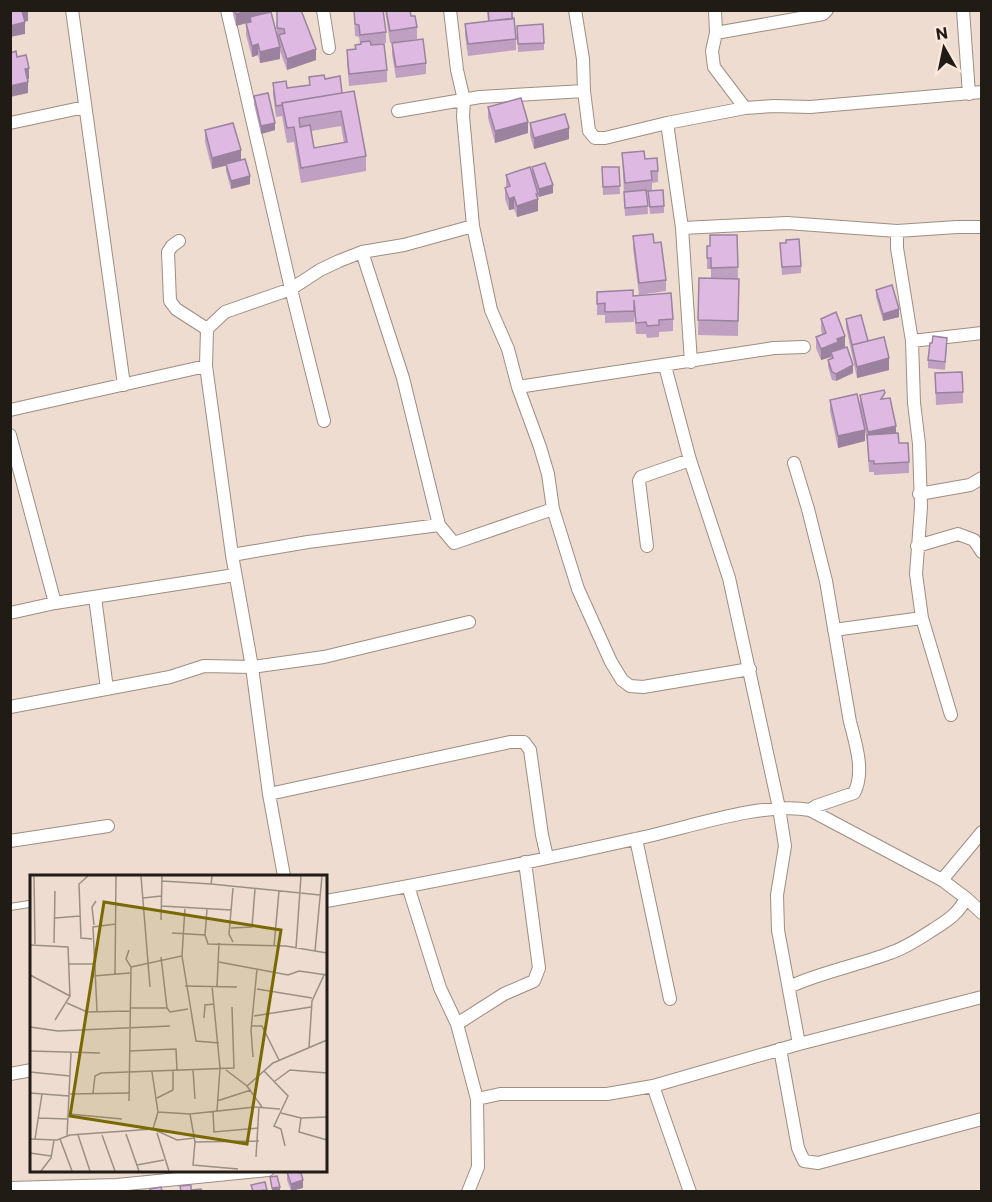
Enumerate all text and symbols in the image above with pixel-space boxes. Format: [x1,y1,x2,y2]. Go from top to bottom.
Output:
north arrow [914,18,974,78]
text: N [934,22,949,43]
inset map [30,875,327,1172]

